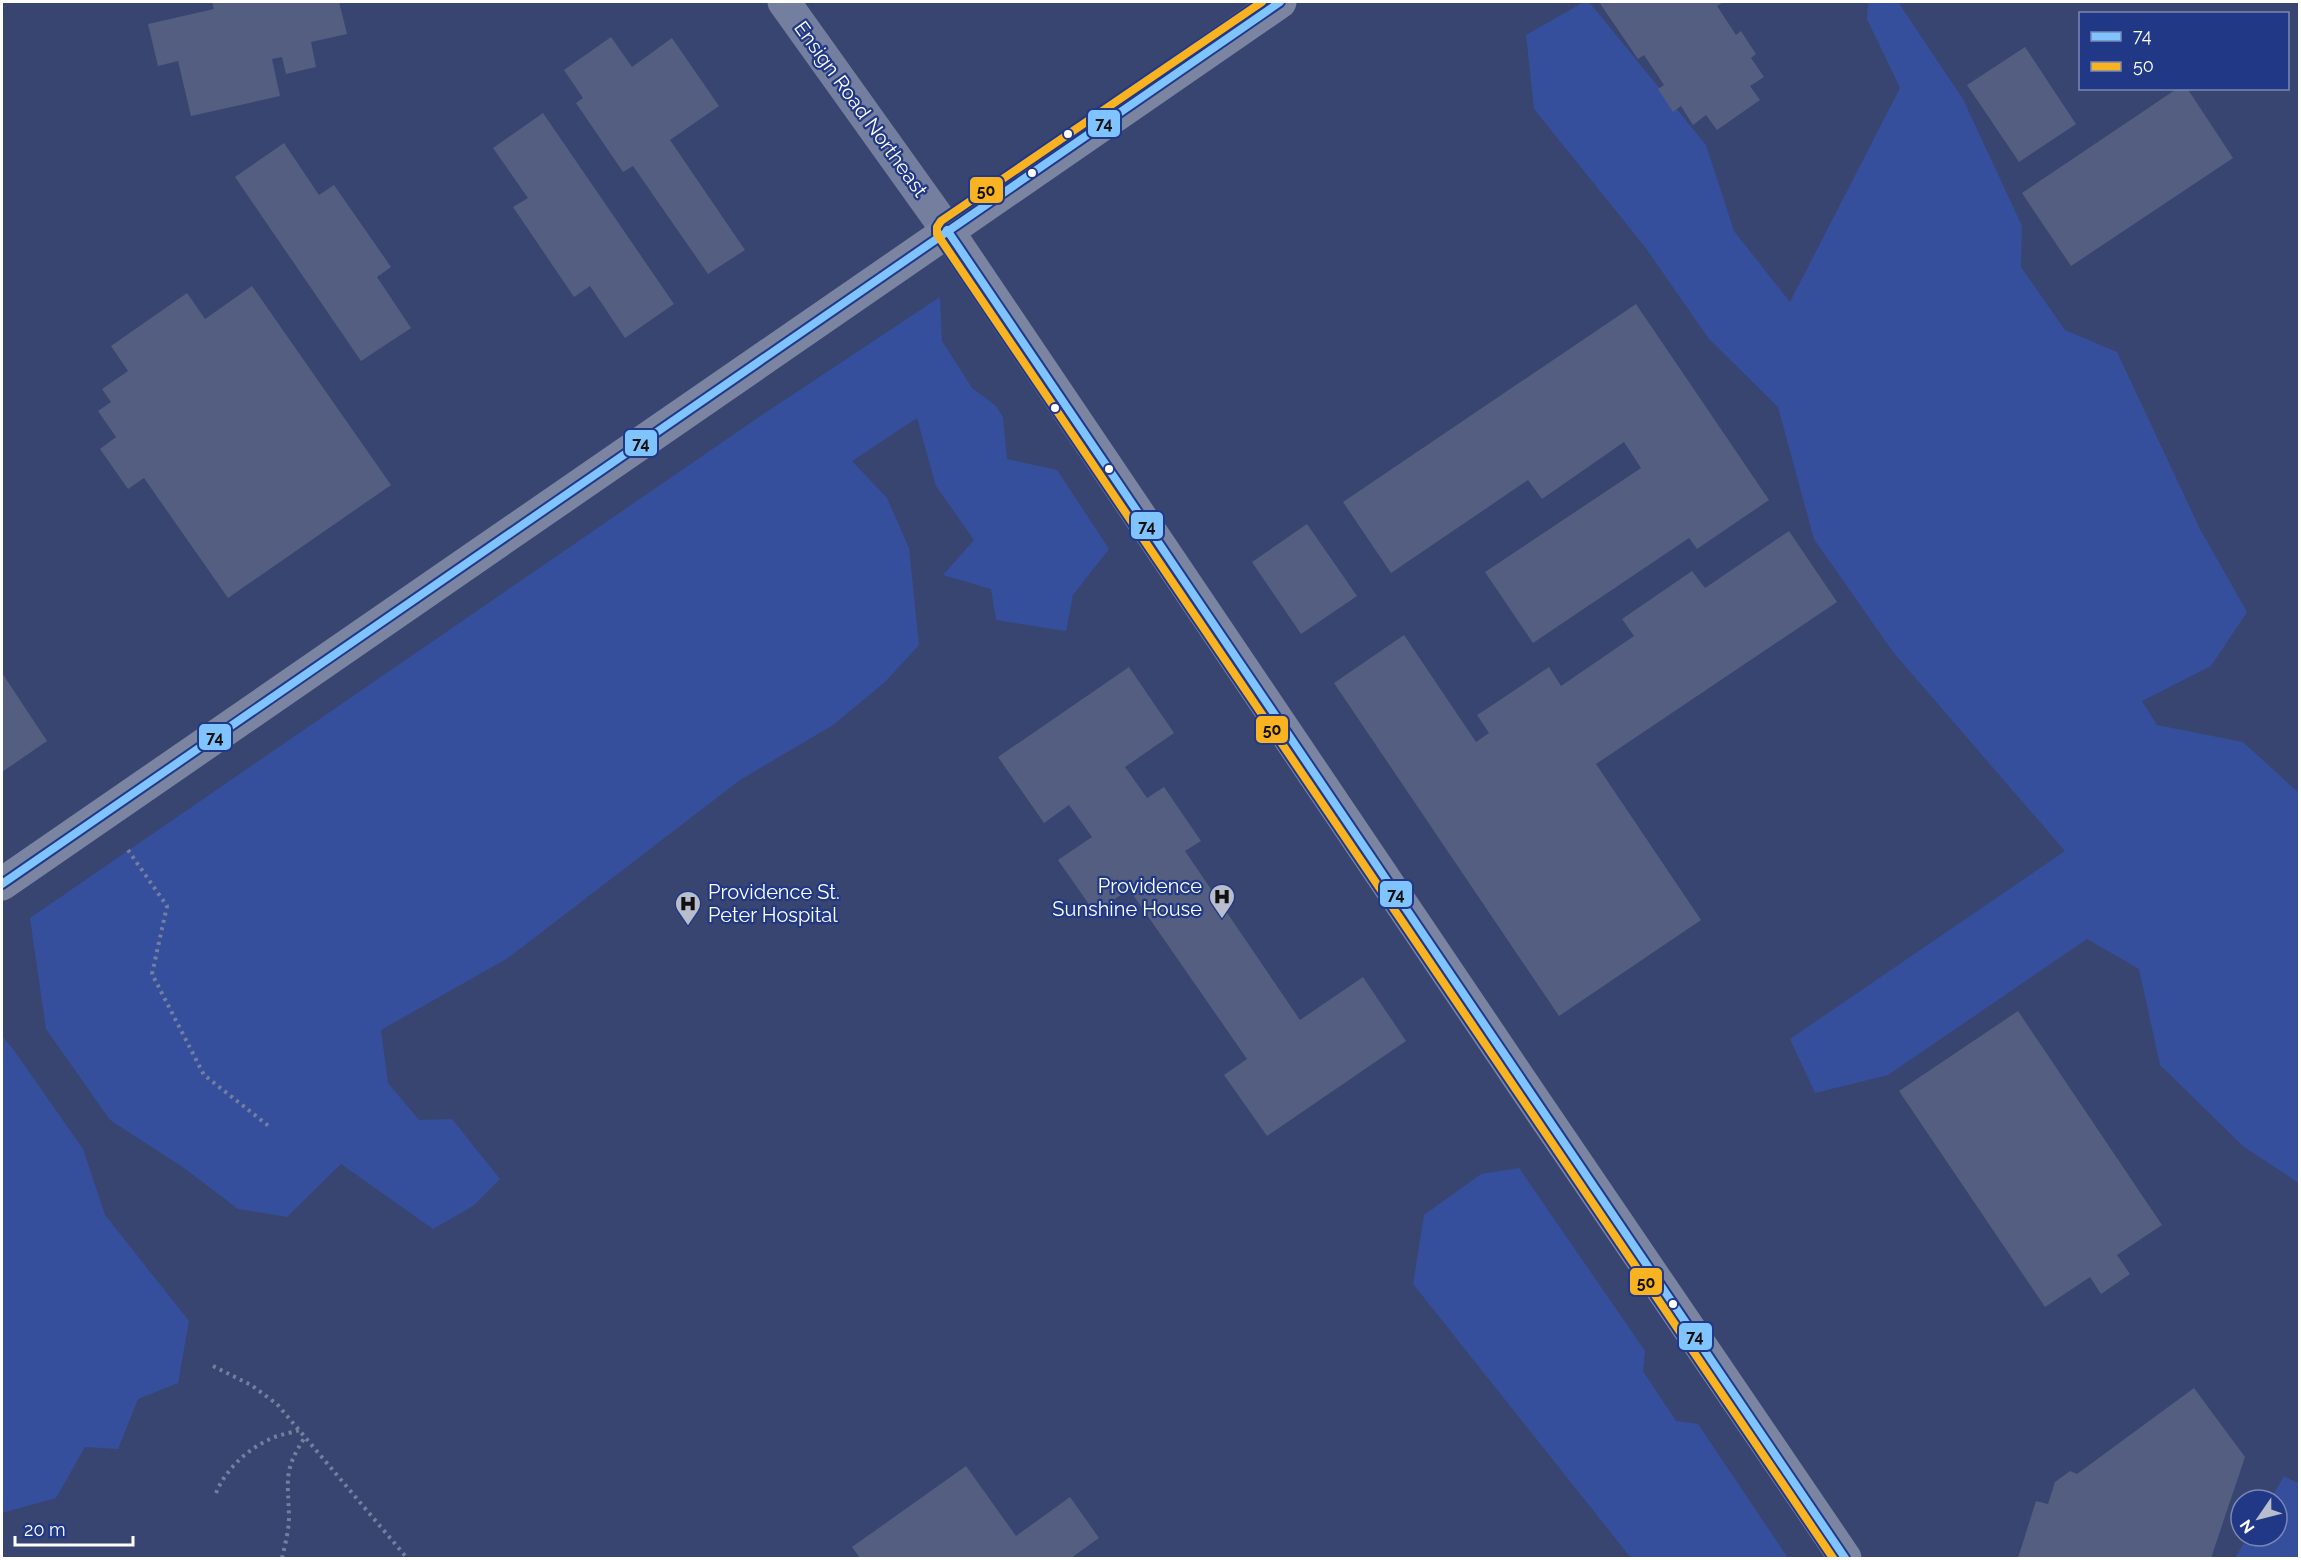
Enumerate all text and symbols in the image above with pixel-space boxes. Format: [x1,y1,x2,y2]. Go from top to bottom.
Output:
legend [2079,12,2289,90]
street label: Ensign Road Northeast [789,16,933,202]
text: 74 [2133,25,2152,46]
text: 50 [2133,55,2154,76]
line badge: 74 [1087,109,1121,138]
text: 74 [1095,114,1113,133]
unlabelled marker [1062,128,1074,140]
unlabelled marker [1026,167,1038,179]
line badge: 50 [969,176,1004,204]
text: 50 [977,181,996,200]
unlabelled marker [1049,402,1061,414]
line badge: 74 [624,429,658,457]
text: 74 [632,434,650,453]
unlabelled marker [1103,463,1115,475]
line badge: 74 [1130,511,1164,540]
text: 74 [1138,517,1156,536]
line badge: 50 [1255,715,1289,744]
text: 50 [1263,720,1282,739]
line badge: 74 [198,723,232,751]
text: 74 [206,728,224,747]
place label: Providence Sunshine House [1052,874,1202,921]
place label: Providence St. Peter Hospital [708,880,840,927]
line badge: 74 [1379,880,1413,908]
hospital icon: Providence Sunshine House [1207,882,1237,920]
text: 74 [1387,885,1405,904]
hospital icon: Providence St. Peter Hospital [673,889,703,927]
line badge: 50 [1629,1267,1663,1296]
text: 50 [1637,1273,1656,1292]
unlabelled marker [1667,1298,1679,1310]
line badge: 74 [1678,1322,1713,1351]
text: 74 [1686,1327,1704,1346]
north arrow [2229,1488,2289,1548]
scale bar [15,1509,134,1547]
text: N [2236,1516,2258,1537]
text: 20 m [24,1519,66,1540]

